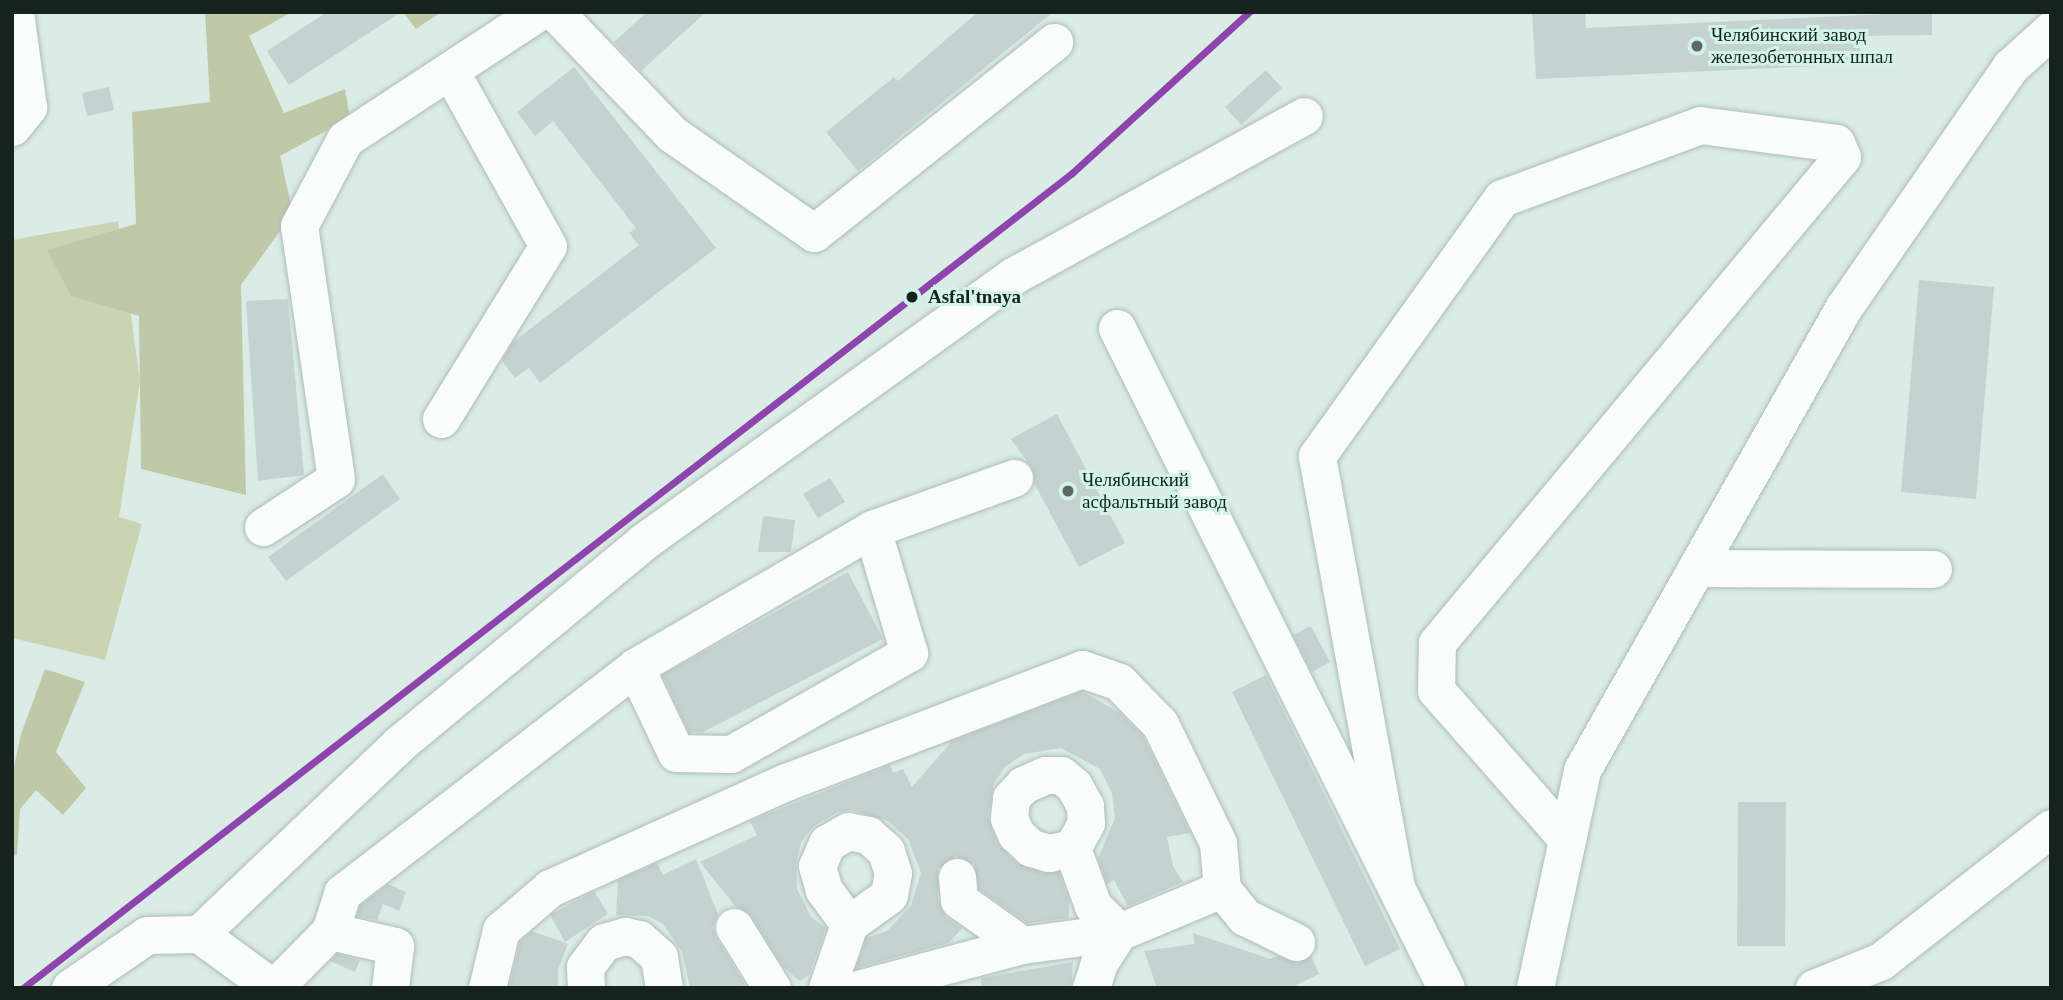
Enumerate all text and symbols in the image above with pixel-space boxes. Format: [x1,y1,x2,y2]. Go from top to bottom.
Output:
place label: Челябинский завод железобетонных шпал [1711,24,1893,68]
marker: Челябинский завод железобетонных шпал [1689,38,1705,54]
place label: Asfal'tnaya [928,286,1021,308]
marker: Asfal'tnaya [902,287,922,307]
place label: Челябинский асфальтный завод [1082,469,1227,513]
marker: Челябинский асфальтный завод [1060,483,1076,499]

